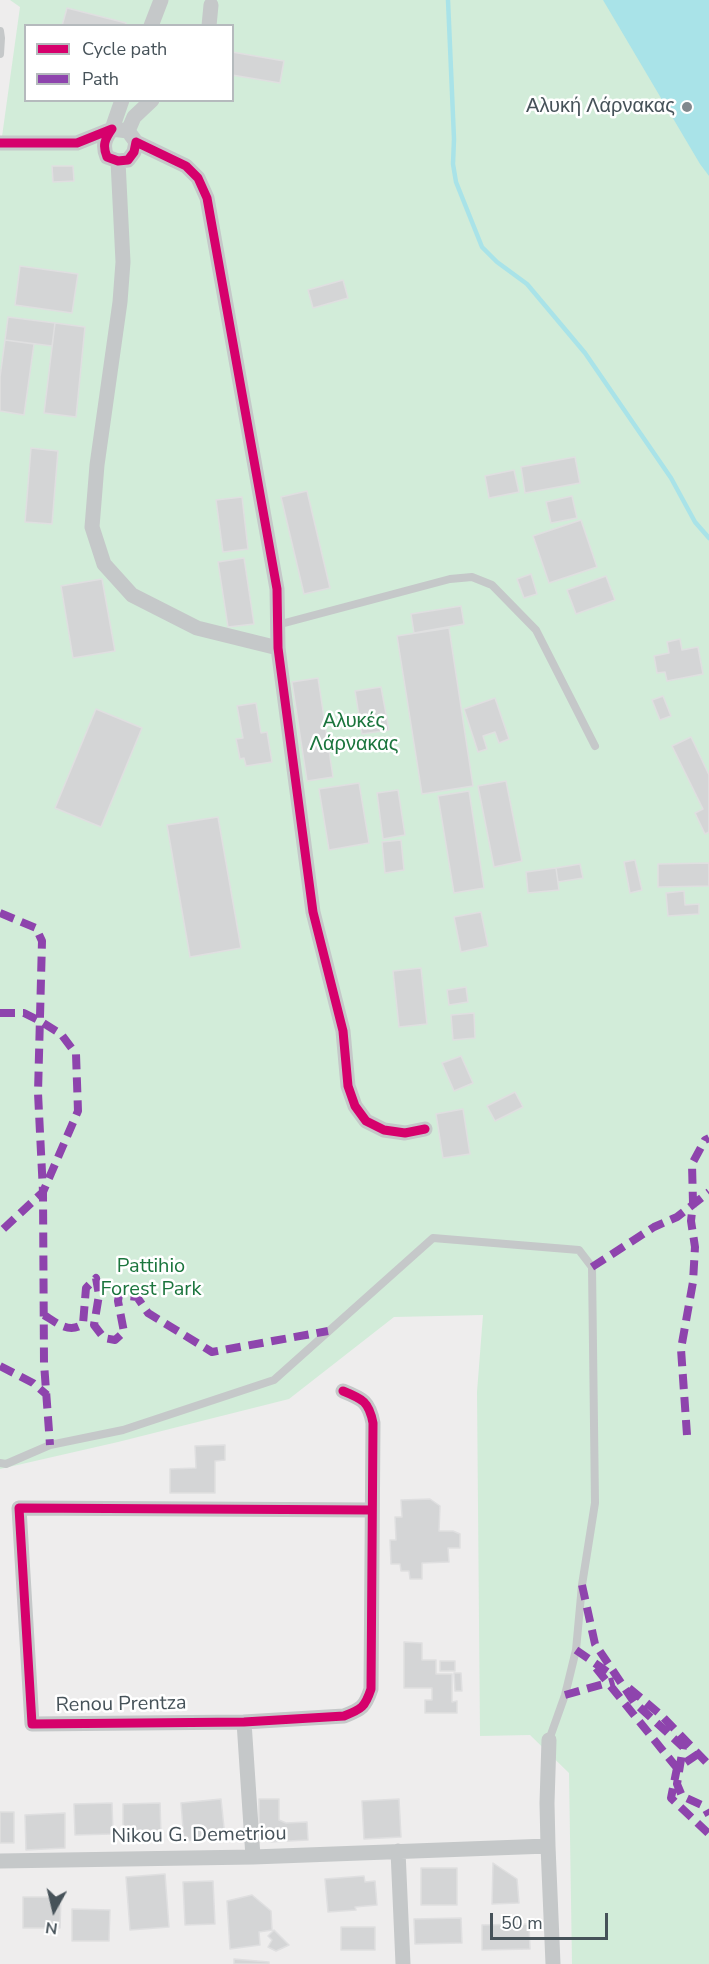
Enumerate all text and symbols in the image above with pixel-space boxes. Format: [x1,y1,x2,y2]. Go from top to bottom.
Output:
legend [24,24,234,102]
text: Cycle path [82,37,167,61]
text: Path [82,67,119,91]
place label: Αλυκή Λάρνακας [526,95,675,119]
marker: Αλυκή Λάρνακας [680,100,694,114]
park label: Αλυκές Λάρνακας [310,710,398,757]
park label: Pattihio Forest Park [101,1255,201,1302]
street label: Renou Prentza [55,1692,187,1718]
street label: Nikou G. Demetriou [111,1822,287,1850]
north arrow [24,1880,84,1940]
scale bar [493,1901,612,1939]
text: 50 m [501,1911,543,1935]
text: N [44,1916,59,1940]

